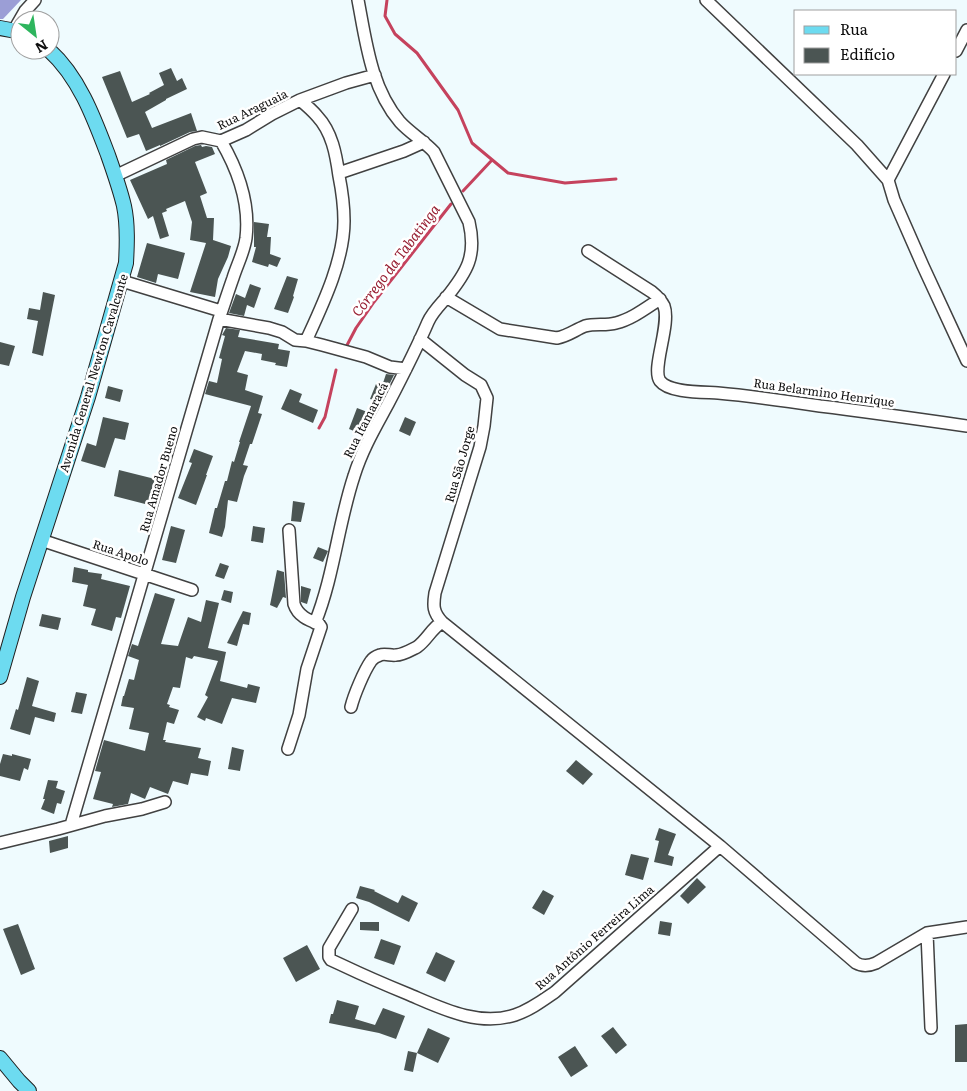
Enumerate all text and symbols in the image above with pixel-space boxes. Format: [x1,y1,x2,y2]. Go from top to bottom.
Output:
north arrow [10,10,60,60]
legend [794,10,957,75]
text: Rua [840,17,869,40]
text: N [32,36,52,59]
text: Edifício [840,42,895,65]
street label: Rua Araguaia [214,84,291,134]
water label: Córrego da Tabatinga [346,200,444,320]
street label: Avenida General Newton Cavalcante [54,271,132,475]
street label: Rua Belarmino Henrique [752,373,896,411]
street label: Rua Itamaracá [338,379,392,461]
street label: Rua Amador Bueno [134,424,182,534]
street label: Rua São Jorge [439,424,479,504]
street label: Rua Apolo [90,534,152,570]
street label: Rua Antônio Ferreira Lima [530,880,658,994]

